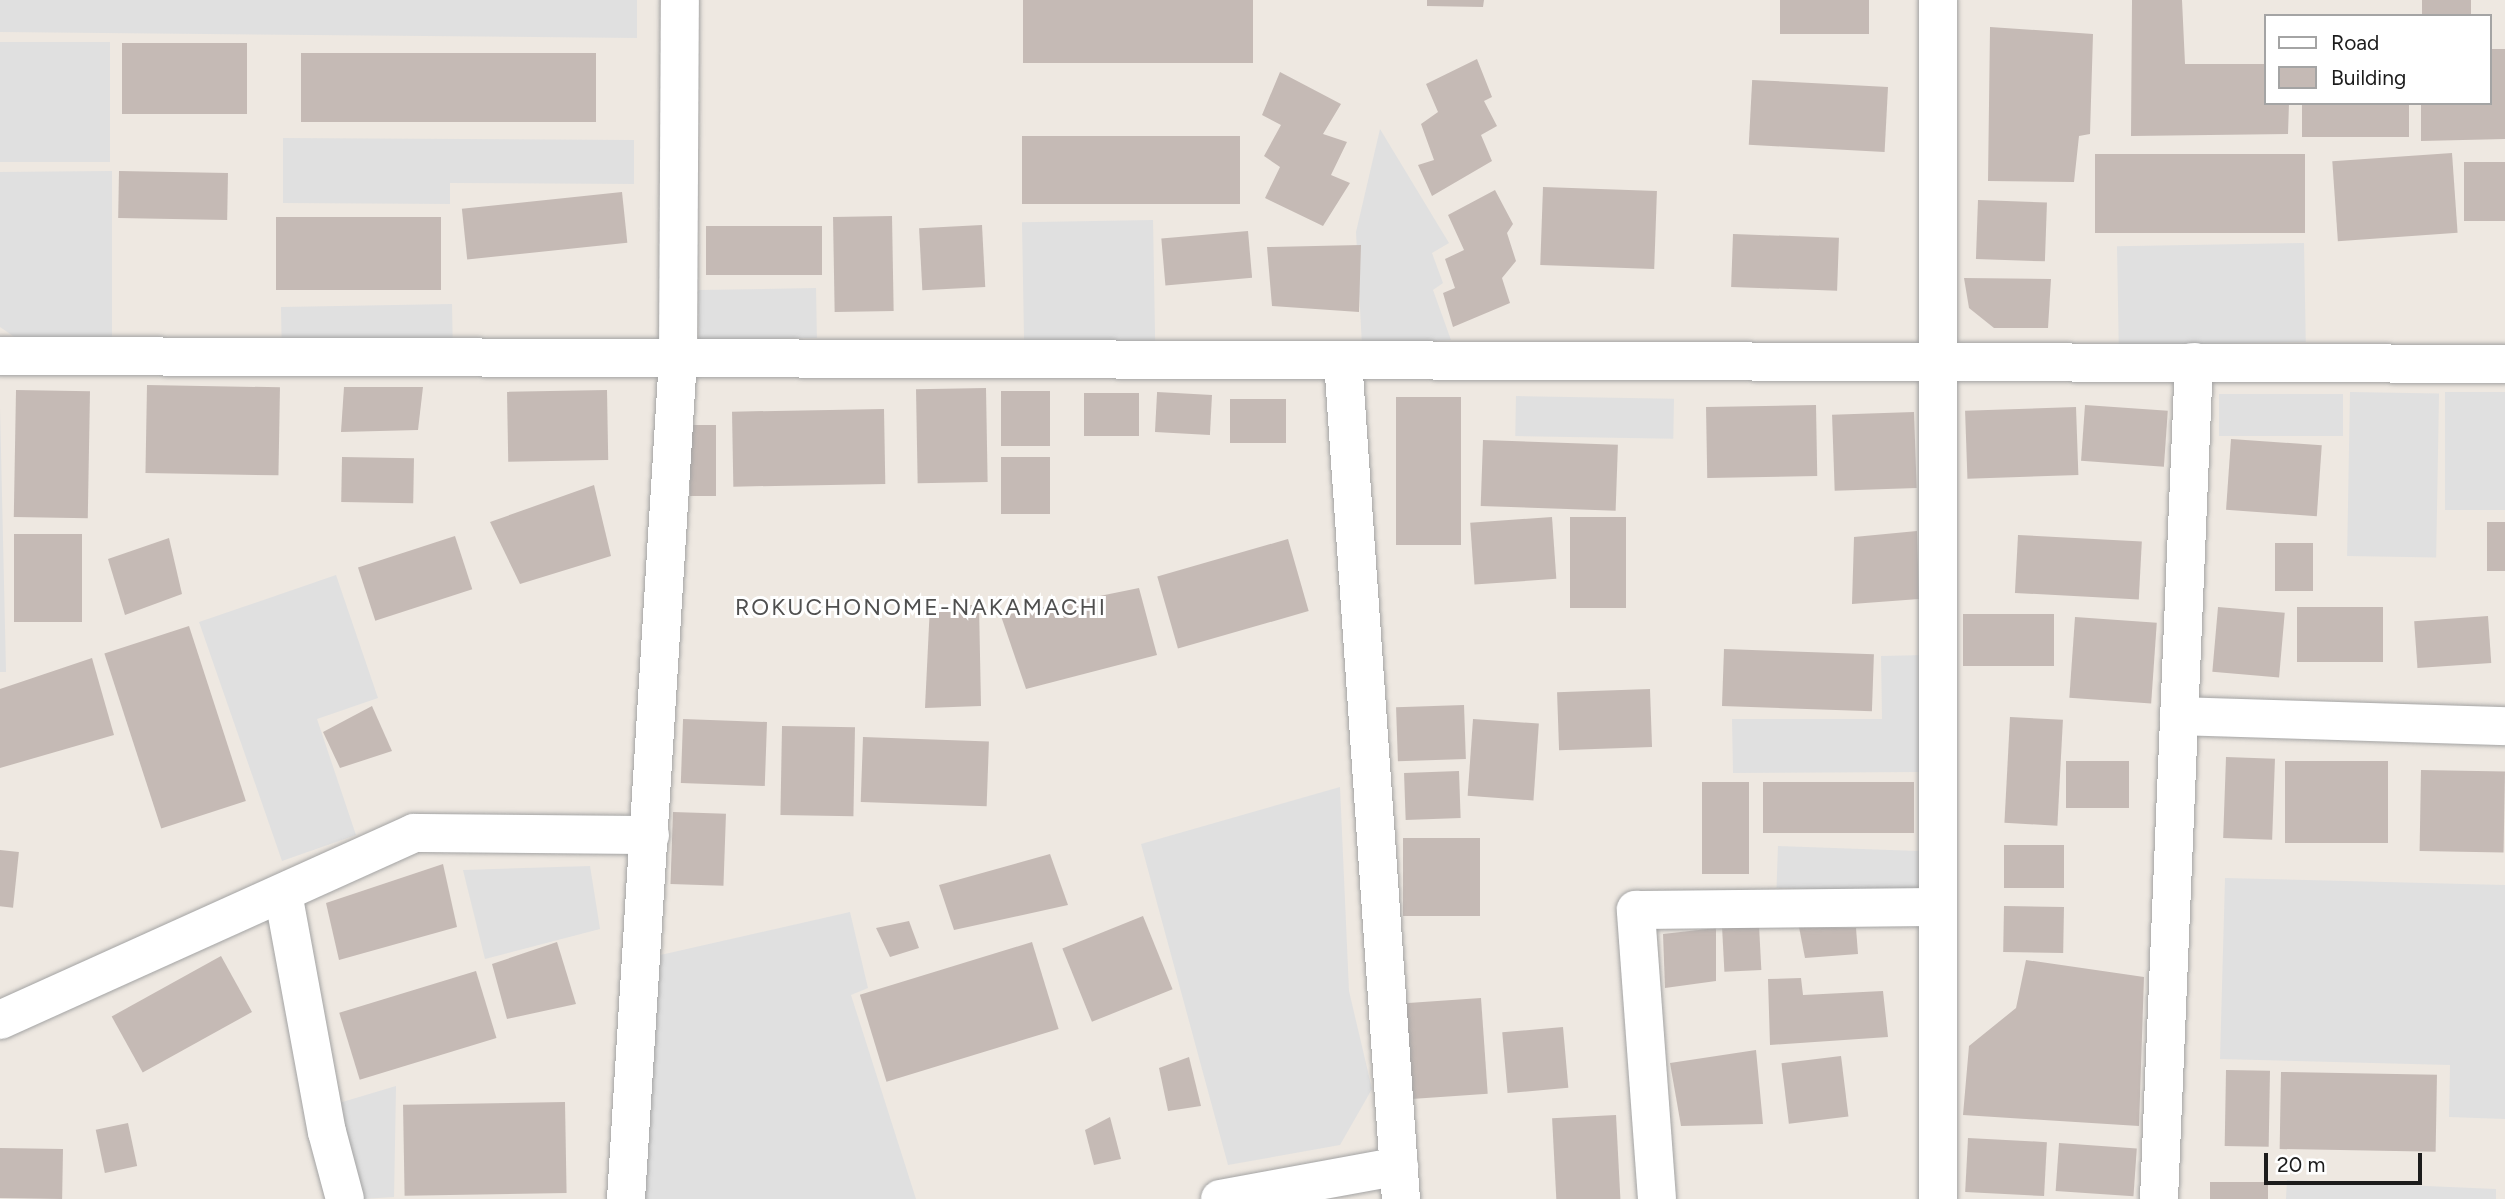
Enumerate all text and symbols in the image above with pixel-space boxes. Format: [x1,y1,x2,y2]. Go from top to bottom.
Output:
legend [2264,14,2491,105]
text: Road [2331,30,2379,55]
text: Building [2331,65,2406,90]
district label: ROKUCHONOME-NAKAMACHI [738,593,1104,621]
scale bar [2267,1140,2424,1184]
text: 20 m [2277,1152,2325,1177]

